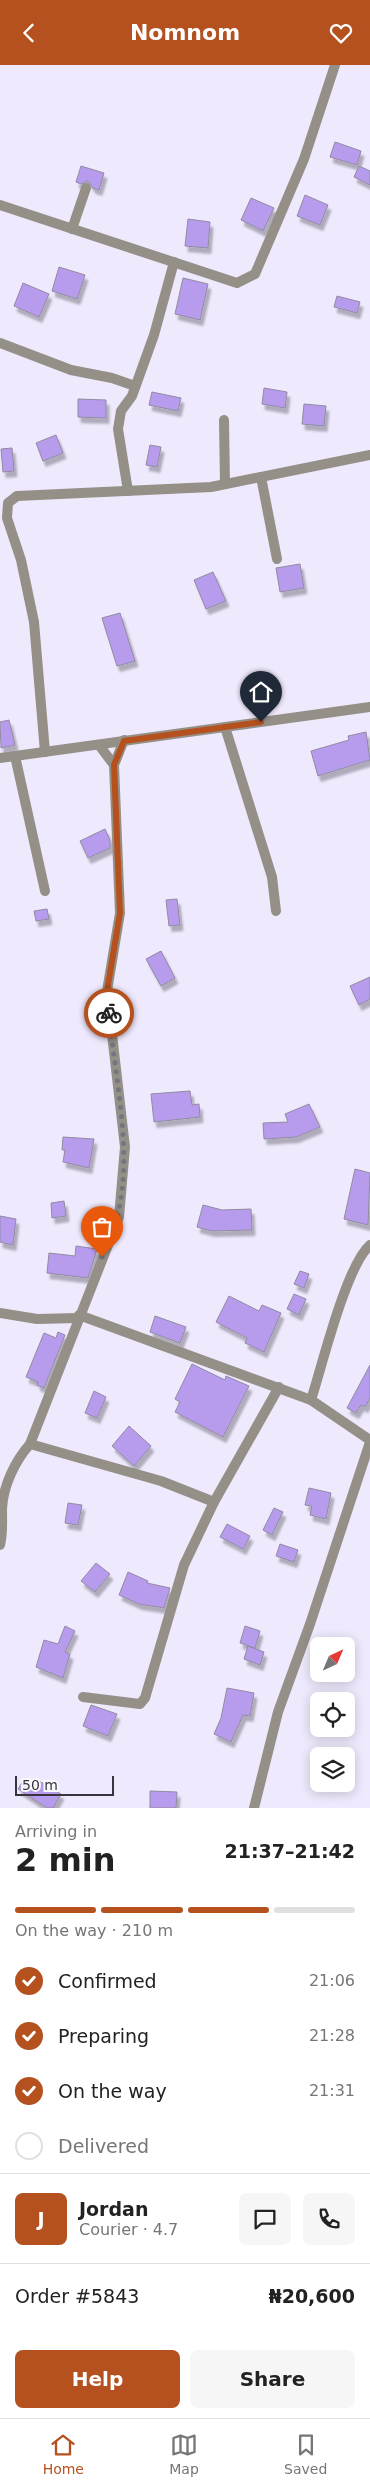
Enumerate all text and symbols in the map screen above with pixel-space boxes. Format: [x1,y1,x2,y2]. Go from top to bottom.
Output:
icon: back [15,19,43,47]
icon: heart [327,19,355,47]
text: Nomnom [130,20,240,45]
pin [240,671,282,722]
icon: home [247,678,275,706]
courier [84,988,134,1038]
icon: bike [95,999,123,1027]
pin [81,1206,123,1257]
icon: bag [88,1213,116,1241]
north arrow [310,1637,355,1683]
map controls [310,1637,355,1792]
button: locate [310,1692,355,1737]
button: layers [310,1747,355,1792]
scale bar [15,1773,114,1796]
text: 50 m [22,1777,58,1793]
text: Arriving in [15,1822,97,1841]
text: 21:37–21:42 [225,1840,355,1862]
text: 2 min [15,1841,116,1879]
text: On the way · 210 m [15,1921,173,1940]
icon: check [15,1967,43,1995]
text: Confirmed [58,1970,157,1992]
text: 21:06 [309,1971,355,1990]
icon: check [15,2022,43,2050]
text: Preparing [58,2025,149,2047]
text: 21:28 [309,2026,355,2045]
icon: check [15,2077,43,2105]
text: On the way [58,2080,167,2102]
text: 21:31 [309,2081,355,2100]
text: Delivered [58,2135,149,2157]
button: chat [239,2193,291,2245]
button: phone [303,2193,355,2245]
text: Jordan [79,2198,148,2220]
text: J [37,2208,45,2230]
text: Courier · 4.7 [79,2220,178,2239]
text: Order #5843 [15,2285,139,2307]
text: ₦20,600 [268,2285,355,2307]
button: Help [15,2350,180,2408]
button: Share [190,2350,355,2408]
tab: Home [43,2431,84,2477]
tab: Map [169,2431,199,2477]
tab: Saved [284,2431,327,2477]

